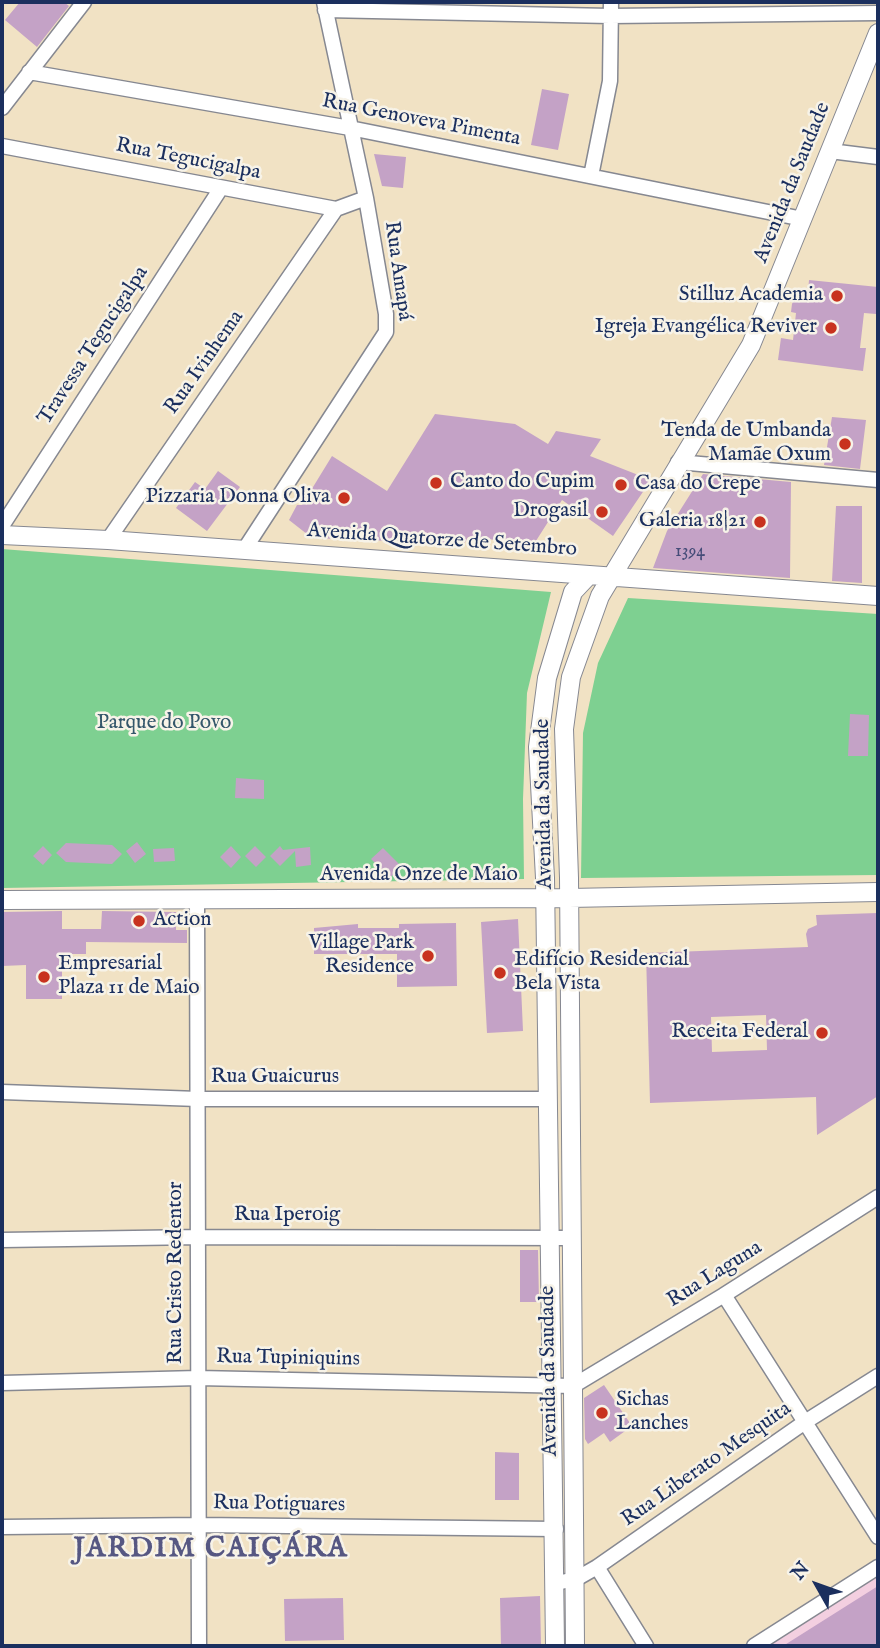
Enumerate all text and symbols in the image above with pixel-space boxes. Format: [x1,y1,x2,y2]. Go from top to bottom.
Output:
street label: Rua Genoveva Pimenta [320,89,522,153]
street label: Avenida da Saudade [749,99,837,267]
street label: Rua Tegucigalpa [113,134,263,186]
street label: Rua Amapá [378,220,416,322]
street label: Travessa Tegucigalpa [33,262,155,430]
place label: Stilluz Academia [679,283,823,309]
marker: Stilluz Academia [829,288,845,304]
street label: Rua Ivinhema [160,306,250,420]
place label: Igreja Evangélica Reviver [595,315,817,341]
marker: Igreja Evangélica Reviver [823,320,839,336]
place label: Tenda de Umbanda Mamãe Oxum [661,419,831,469]
marker: Tenda de Umbanda Mamãe Oxum [837,436,853,452]
place label: Canto do Cupim [450,470,594,496]
place label: Casa do Crepe [635,472,761,498]
marker: Canto do Cupim [428,475,444,491]
marker: Casa do Crepe [613,477,629,493]
place label: Pizzaria Donna Oliva [146,485,330,511]
marker: Pizzaria Donna Oliva [336,490,352,506]
place label: Drogasil [513,499,588,525]
marker: Drogasil [594,504,610,520]
place label: Galeria 18|21 [639,509,746,535]
marker: Galeria 18|21 [752,514,768,530]
street label: Avenida Quatorze de Setembro [306,519,578,563]
house number: 1394 [675,541,705,563]
park label: Parque do Povo [97,711,231,737]
street label: Avenida da Saudade [531,718,559,890]
street label: Avenida Onze de Maio [320,863,518,889]
place label: Action [153,908,211,934]
marker: Action [131,913,147,929]
place label: Village Park Residence [309,931,414,981]
marker: Village Park Residence [420,948,436,964]
place label: Edifício Residencial Bela Vista [514,948,689,998]
place label: Empresarial Plaza 11 de Maio [58,952,200,1002]
marker: Edifício Residencial Bela Vista [492,965,508,981]
marker: Empresarial Plaza 11 de Maio [36,969,52,985]
place label: Receita Federal [671,1020,808,1046]
marker: Receita Federal [814,1025,830,1041]
street label: Rua Guaicurus [211,1065,339,1091]
street label: Rua Cristo Redentor [164,1182,190,1364]
street label: Rua Iperoig [234,1203,340,1229]
street label: Rua Laguna [663,1236,767,1314]
street label: Avenida da Saudade [536,1285,564,1457]
street label: Rua Tupiniquins [216,1345,360,1373]
place label: Sichas Lanches [616,1388,688,1438]
street label: Rua Liberato Mesquita [617,1397,797,1533]
marker: Sichas Lanches [594,1405,610,1421]
street label: Rua Potiguares [213,1491,345,1519]
district label: JARDIM CAIÇÁRA [75,1533,347,1567]
north arrow [782,1550,852,1620]
text: N [786,1557,815,1586]

